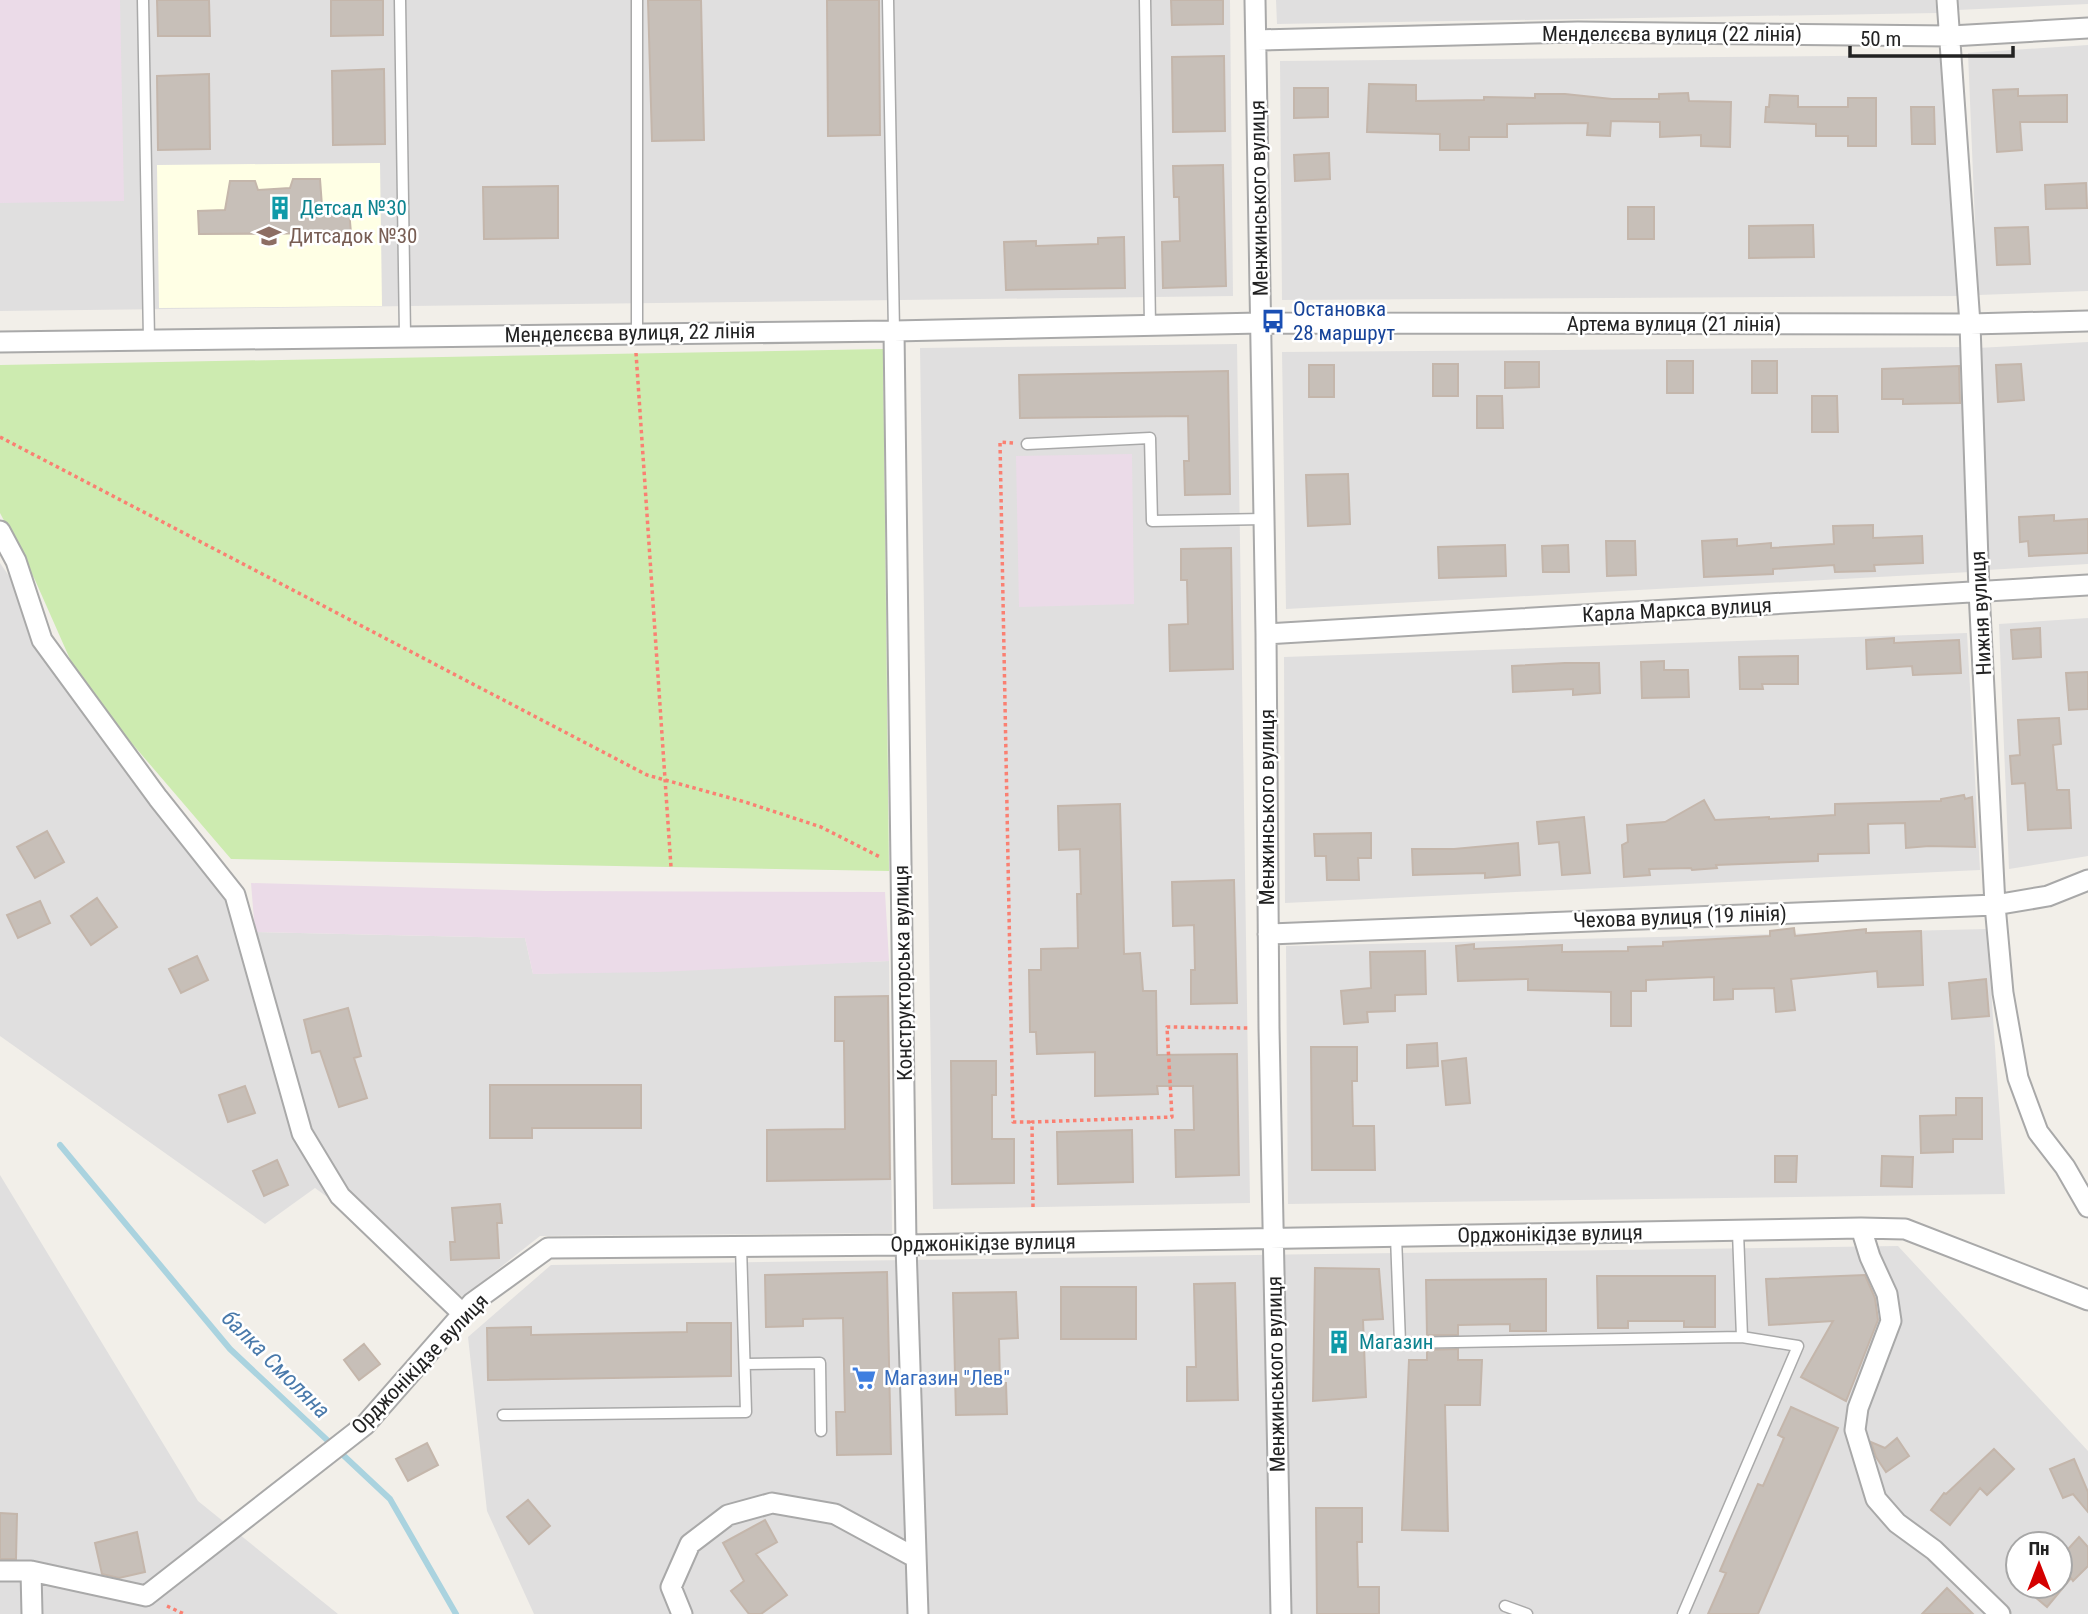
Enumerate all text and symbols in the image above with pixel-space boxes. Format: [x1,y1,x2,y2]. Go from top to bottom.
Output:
scale bar [1850,14,2013,58]
street label: Менделєєва вулиця (22 лiнiя) [1542,22,1802,46]
text: 50 m [1860,27,1901,51]
street label: Менжинського вулиця [1245,100,1273,296]
building icon: Детсад №30 [266,194,294,222]
place label: Детсад №30 [300,196,407,220]
school or university icon: Дитсадок №30 [255,222,283,250]
place label: Дитсадок №30 [289,224,417,248]
place label: Остановка 28 маршрут [1293,297,1395,345]
bus stop icon: Остановка 28 маршрут [1259,307,1287,335]
street label: Артема вулиця (21 лiнiя) [1567,312,1781,336]
street label: Менделєєва вулиця, 22 лінія [504,319,756,347]
street label: Нижня вулиця [1966,550,1996,676]
street label: Карла Маркса вулиця [1582,593,1772,627]
street label: Менжинського вулиця [1255,709,1279,905]
street label: Конструкторська вулиця [889,865,917,1081]
street label: Чехова вулиця (19 лiнiя) [1573,901,1787,933]
street label: Орджонікідзе вулиця [1457,1220,1643,1248]
street label: Орджонікідзе вулиця [890,1229,1076,1257]
street label: Менжинського вулиця [1262,1276,1290,1472]
street label: Орджонікідзе вулиця [347,1289,493,1439]
water label: балка Смоляна [216,1305,335,1424]
building icon: Магазин [1325,1328,1353,1356]
place label: Магазин [1359,1330,1434,1354]
supermarket icon: Магазин "Лев" [850,1364,878,1392]
place label: Магазин "Лев" [884,1366,1010,1390]
north arrow [2004,1530,2074,1600]
text: Пн [2028,1537,2050,1560]

